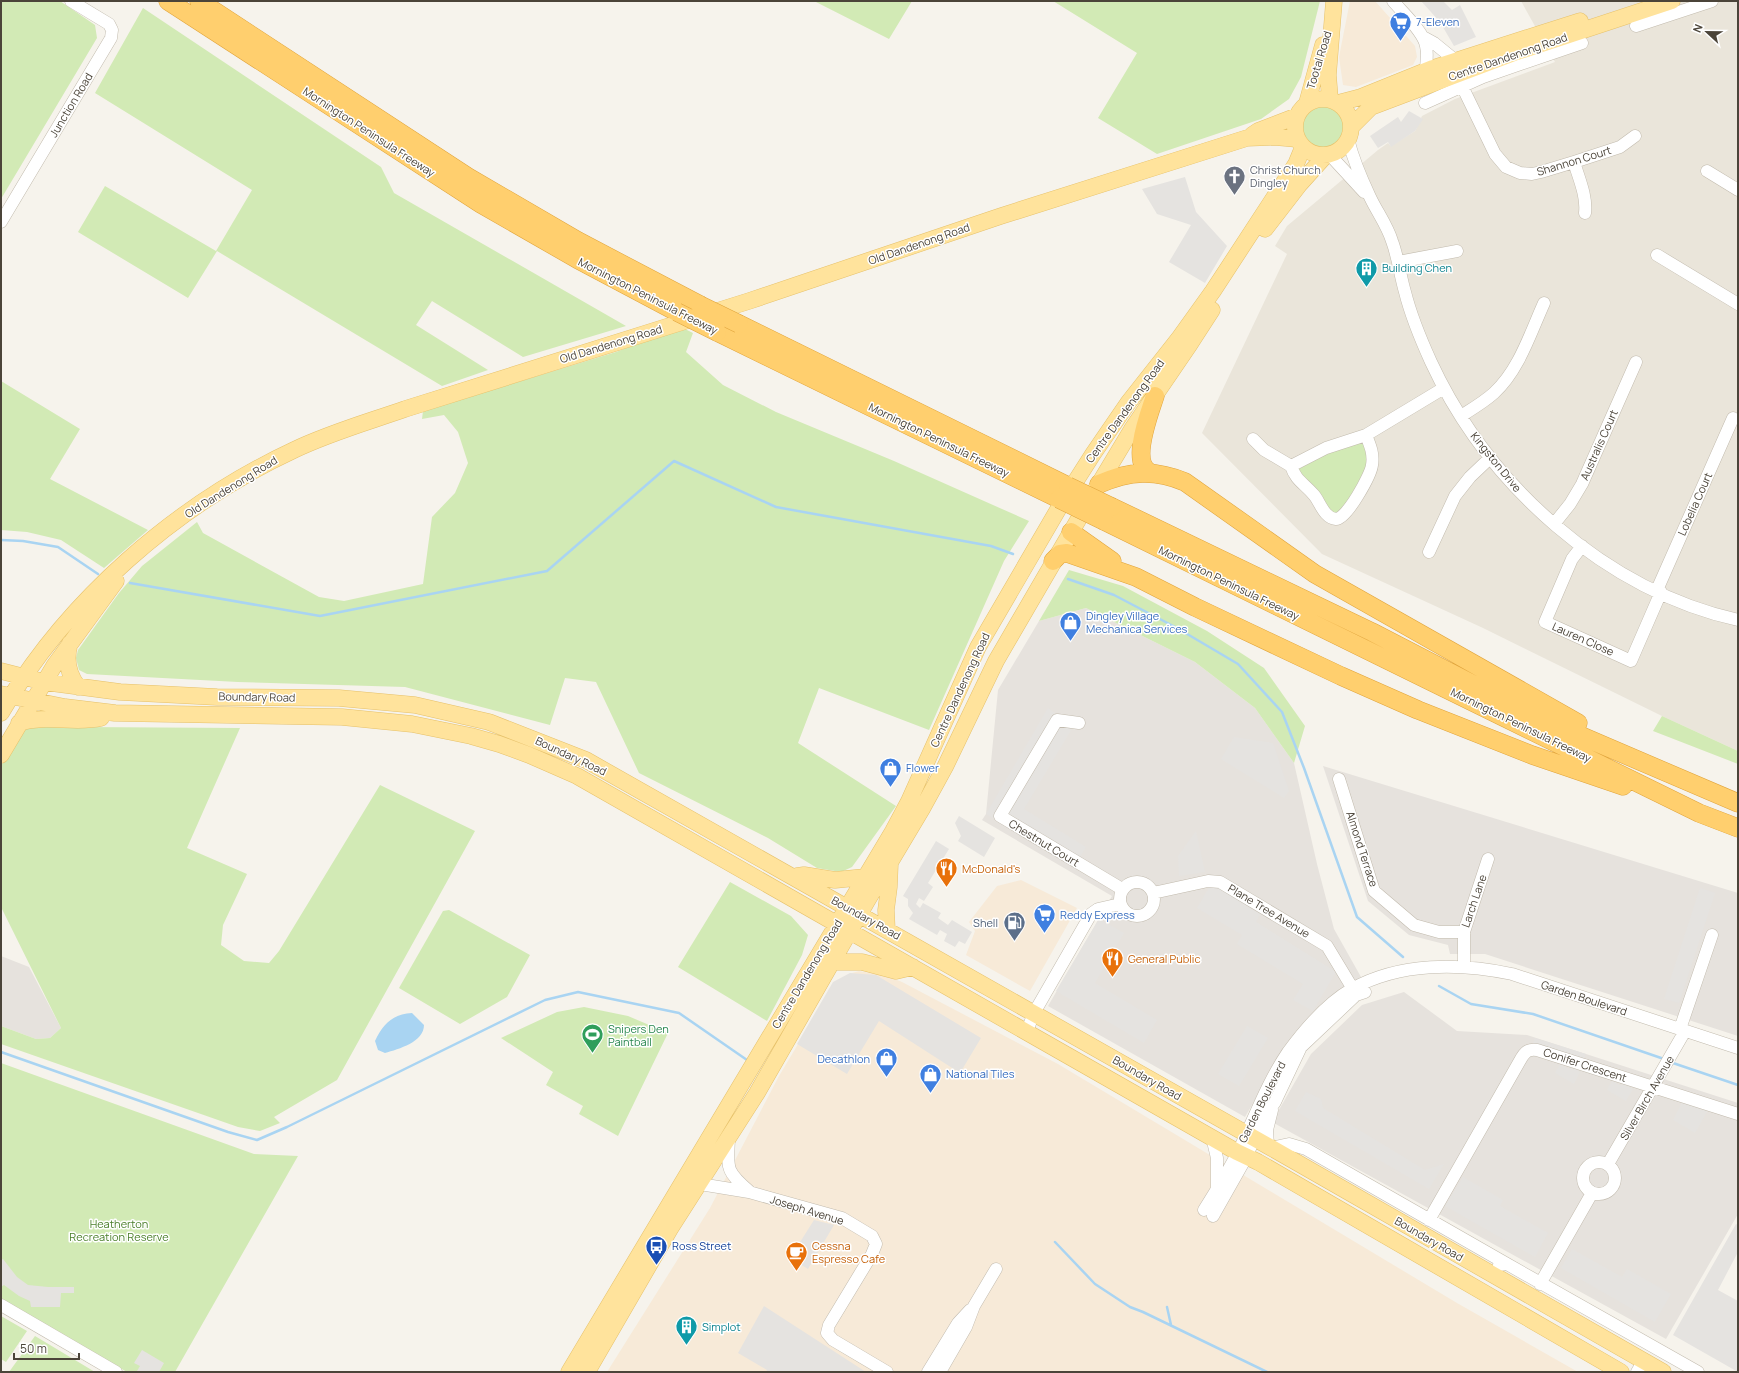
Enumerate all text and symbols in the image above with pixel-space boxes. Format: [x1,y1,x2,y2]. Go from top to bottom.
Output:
supermarket icon: 7-Eleven [1388,9,1414,42]
north arrow [1687,12,1727,52]
place label: 7-Eleven [1416,14,1459,29]
text: N [1689,22,1706,35]
street label: Tootal Road [1303,29,1334,91]
street label: Centre Dandenong Road [1446,29,1569,84]
street label: Junction Road [45,70,96,140]
street label: Mornington Peninsula Freeway [300,83,438,180]
street label: Shannon Court [1535,142,1613,179]
place label: Christ Church Dingley [1250,162,1321,190]
church icon: Christ Church Dingley [1222,163,1248,196]
street label: Old Dandenong Road [866,219,972,268]
street label: Mornington Peninsula Freeway [576,254,721,337]
building icon: Building Chen [1353,255,1379,288]
place label: Building Chen [1382,260,1452,275]
street label: Old Dandenong Road [558,321,664,366]
street label: Centre Dandenong Road [1082,356,1167,466]
street label: Mornington Peninsula Freeway [866,399,1012,480]
street label: Australis Court [1576,407,1621,483]
street label: Kingston Drive [1468,429,1526,495]
street label: Old Dandenong Road [182,452,280,521]
street label: Lobelia Court [1674,470,1715,538]
street label: Mornington Peninsula Freeway [1156,542,1302,623]
place label: Dingley Village Mechanica Services [1086,608,1188,636]
shop icon: Dingley Village Mechanica Services [1058,609,1084,642]
street label: Lauren Close [1550,618,1617,659]
street label: Centre Dandenong Road [926,630,993,749]
street label: Mornington Peninsula Freeway [1448,684,1594,765]
street label: Boundary Road [218,688,296,705]
street label: Boundary Road [533,733,609,779]
shop icon: Flower [878,755,904,788]
place label: Flower [906,760,939,775]
street label: Almond Terrace [1343,809,1382,889]
street label: Chestnut Court [1006,816,1082,870]
restaurant icon: McDonald's [933,856,959,889]
place label: McDonald's [962,861,1020,876]
street label: Larch Lane [1457,872,1490,929]
street label: Plane Tree Avenue [1226,880,1313,941]
street label: Boundary Road [829,892,903,943]
supermarket icon: Reddy Express [1031,902,1057,935]
place label: Reddy Express [1060,907,1135,922]
fuel station icon: Shell [1001,910,1027,943]
place label: Shell [973,915,998,930]
street label: Centre Dandenong Road [768,916,845,1031]
restaurant icon: General Public [1100,946,1126,979]
place label: General Public [1128,951,1201,966]
street label: Garden Boulevard [1539,977,1629,1018]
place label: Snipers Den Paintball [608,1021,669,1049]
sports icon: Snipers Den Paintball [579,1022,605,1055]
street label: Conifer Crescent [1542,1044,1629,1085]
shop icon: Decathlon [873,1046,899,1079]
place label: Decathlon [817,1051,870,1066]
street label: Boundary Road [1110,1052,1184,1103]
street label: Silver Birch Avenue [1616,1052,1677,1143]
street label: Garden Boulevard [1235,1058,1289,1145]
shop icon: National Tiles [917,1061,943,1094]
place label: National Tiles [946,1066,1015,1081]
street label: Joseph Avenue [768,1191,846,1228]
street label: Boundary Road [1392,1213,1466,1264]
park label: Heatherton Recreation Reserve [69,1216,169,1244]
bus stop icon: Ross Street [644,1233,670,1266]
place label: Ross Street [672,1238,731,1253]
place label: Cessna Espresso Cafe [812,1238,886,1266]
cafe icon: Cessna Espresso Cafe [783,1239,809,1272]
building icon: Simplot [673,1314,699,1347]
place label: Simplot [702,1319,741,1334]
scale bar [14,1335,79,1361]
text: 50 m [20,1340,47,1357]

